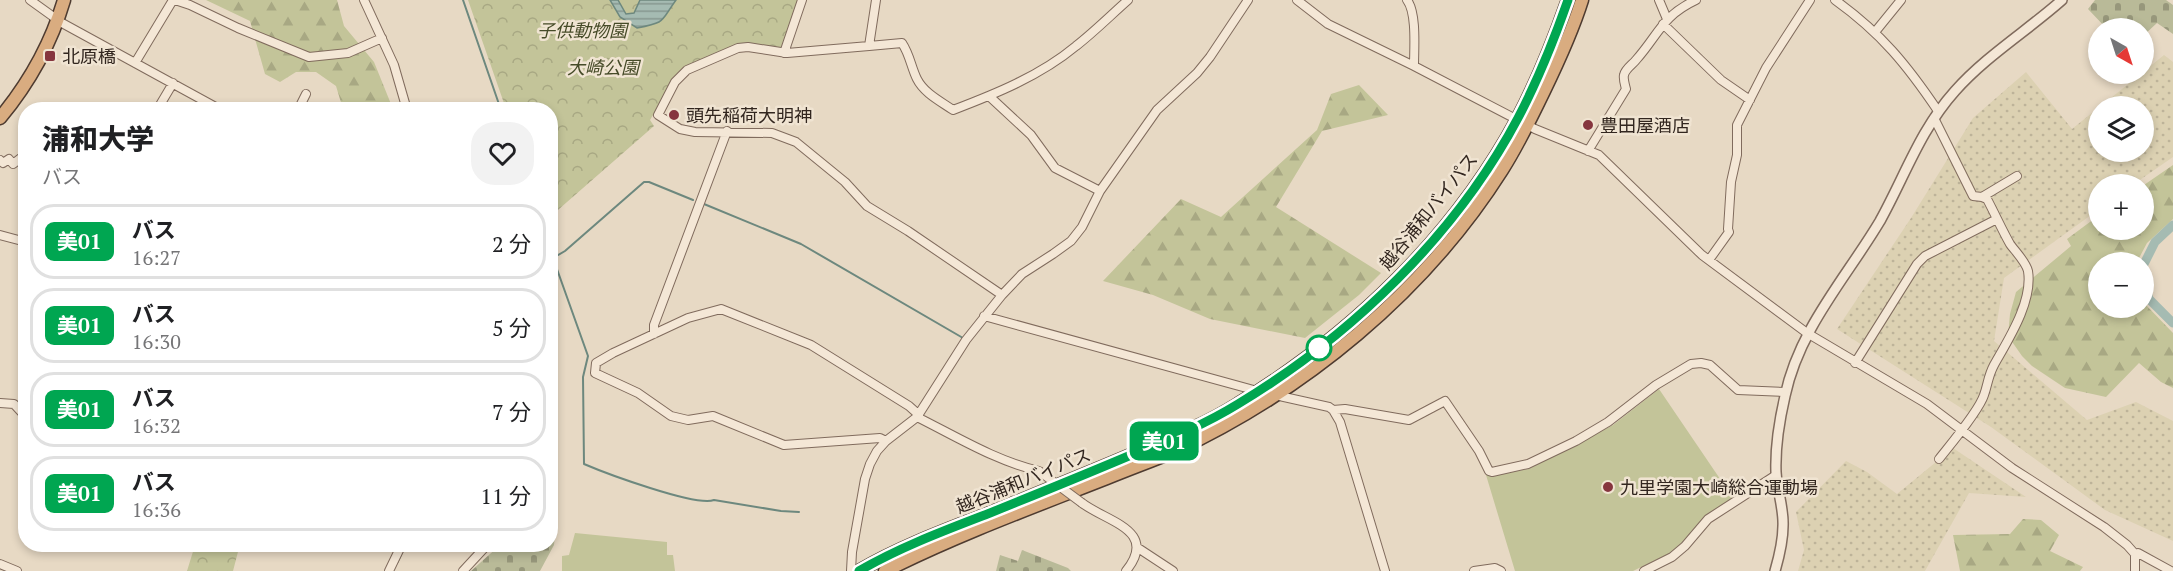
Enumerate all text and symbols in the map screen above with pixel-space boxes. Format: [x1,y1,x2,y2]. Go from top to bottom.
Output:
park label: 子供動物園 [537,18,630,42]
north arrow [2088,18,2154,84]
map controls [2088,18,2154,318]
place label: 北原橋 [62,44,116,68]
marker: 北原橋 [43,49,57,63]
park label: 大崎公園 [567,55,642,79]
button: layers [2088,96,2154,162]
place label: 頭先稲荷大明神 [686,103,812,127]
marker: 頭先稲荷大明神 [667,108,681,122]
place label: 豊田屋酒店 [1600,113,1690,137]
marker: 豊田屋酒店 [1581,118,1595,132]
text: 浦和大学 [42,120,154,157]
button: heart [471,122,534,185]
street label: 越谷浦和バイパス [1373,148,1483,274]
text: バス [42,163,82,190]
button: + [2088,174,2154,240]
text: バス [132,215,176,244]
text: 美01 [57,227,102,255]
text: 2 分 [492,229,531,258]
text: 16:27 [132,244,181,271]
button: − [2088,252,2154,318]
text: バス [132,299,176,328]
text: 美01 [57,311,102,339]
text: 5 分 [492,313,531,342]
text: 16:30 [132,328,181,355]
unlabelled marker [1306,335,1332,361]
text: バス [132,383,176,412]
text: 美01 [57,395,102,423]
text: 7 分 [492,397,531,426]
text: 16:32 [132,412,181,439]
line badge: 美01 [1130,422,1198,460]
text: 美01 [1142,427,1186,455]
street label: 越谷浦和バイパス [952,442,1094,518]
text: バス [132,467,176,496]
place label: 九里学園大崎総合運動場 [1620,475,1818,499]
text: 美01 [57,479,102,507]
marker: 九里学園大崎総合運動場 [1601,480,1615,494]
text: 11 分 [480,481,531,510]
text: 16:36 [132,496,181,523]

